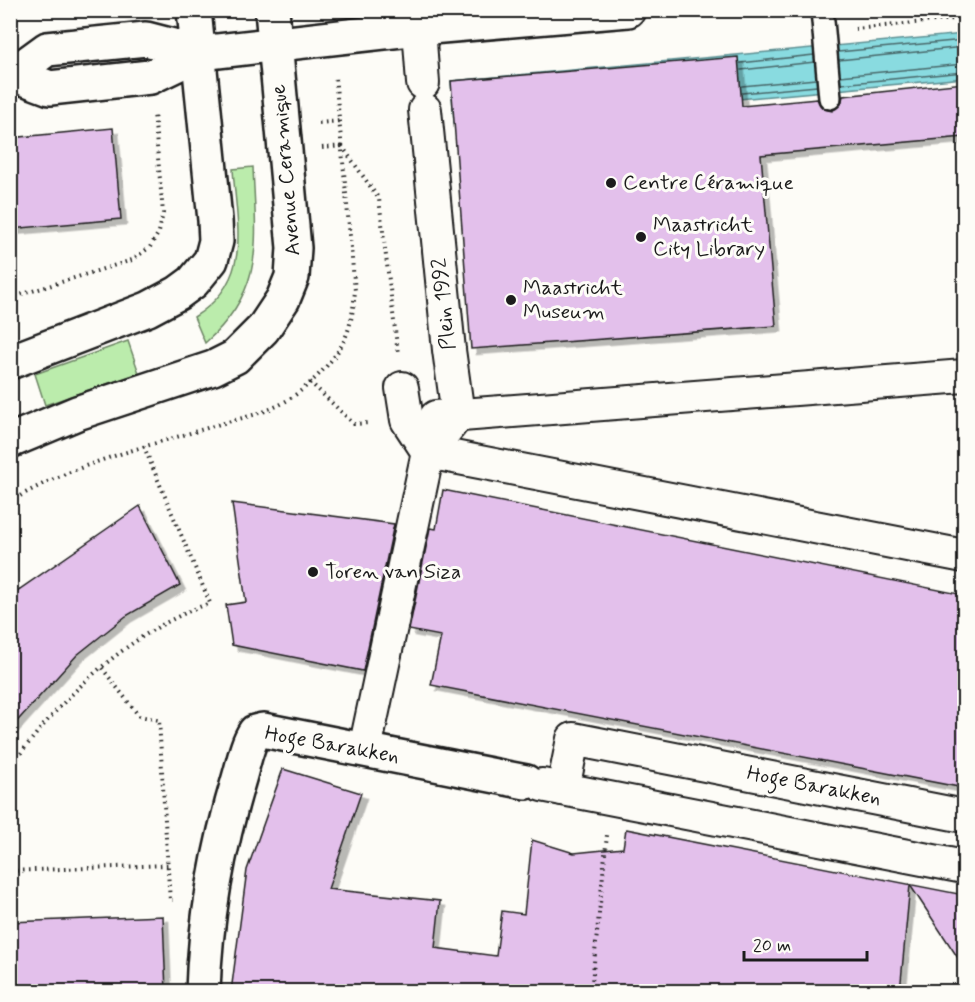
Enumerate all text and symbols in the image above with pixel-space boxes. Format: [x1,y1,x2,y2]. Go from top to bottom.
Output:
street label: Avenue Ceramique [265,83,307,257]
place label: Centre Céramique [623,169,794,197]
marker: Centre Céramique [604,176,618,190]
place label: Maastricht City Library [653,211,765,263]
marker: Maastricht City Library [634,230,648,244]
street label: Plein 1992 [425,257,463,351]
place label: Maastricht Museum [523,274,624,326]
marker: Maastricht Museum [504,293,518,307]
place label: Toren van Siza [325,558,461,586]
marker: Toren van Siza [306,565,320,579]
street label: Hoge Barakken [262,719,401,773]
street label: Hoge Barakken [744,759,883,815]
scale bar [744,924,867,962]
text: 20 m [753,934,791,958]

